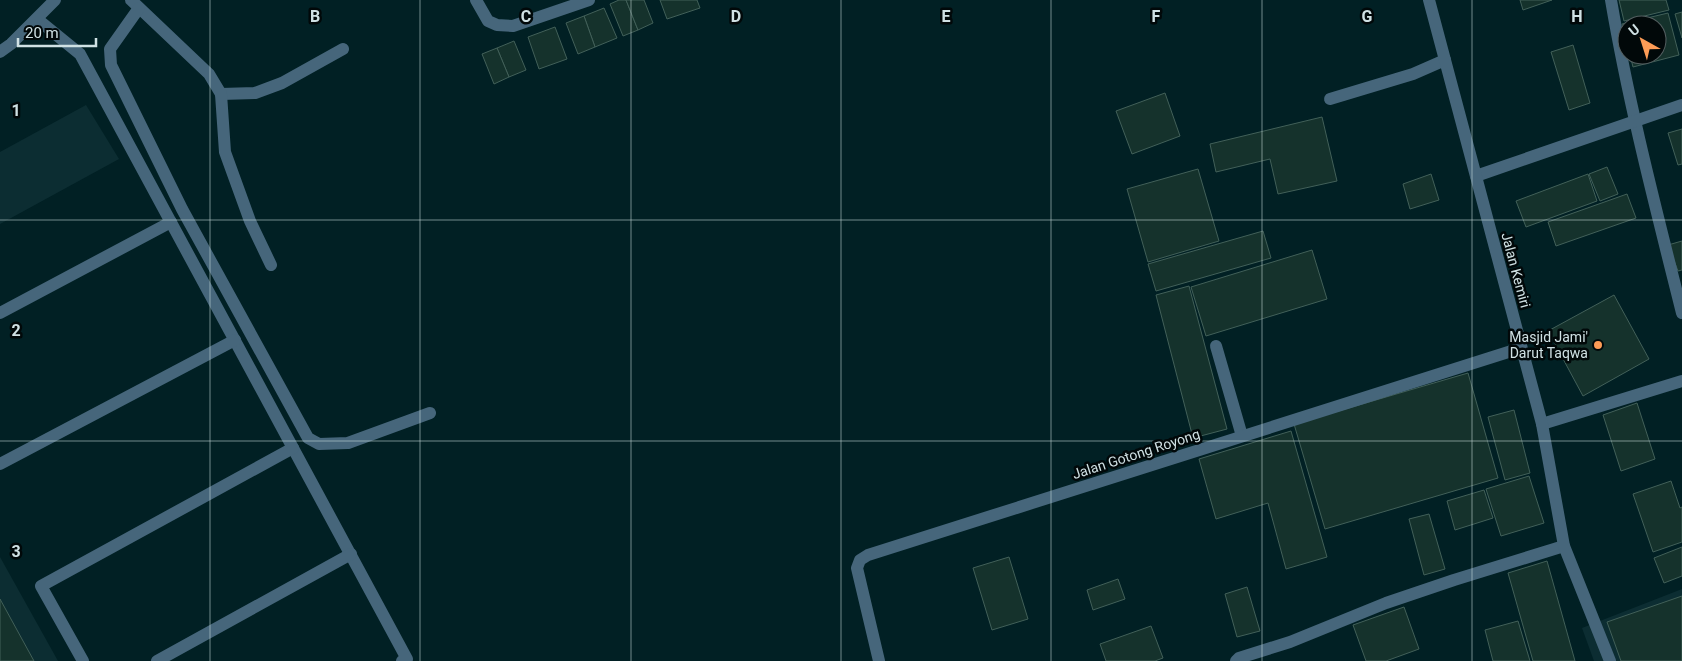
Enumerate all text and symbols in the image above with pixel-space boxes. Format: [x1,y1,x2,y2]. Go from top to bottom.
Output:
text: B [310,7,320,26]
text: C [521,7,531,26]
text: D [731,7,741,26]
text: E [942,7,951,26]
text: F [1152,7,1161,26]
text: G [1362,7,1373,26]
text: H [1571,7,1583,26]
scale bar [18,15,95,47]
north arrow [1617,15,1667,65]
text: U [1625,21,1642,39]
text: 20 m [25,24,59,42]
text: 1 [11,101,21,120]
street label: Jalan Kemiri [1498,231,1534,309]
text: 2 [11,321,21,340]
place label: Masjid Jami' Darut Taqwa [1509,329,1588,361]
marker: Masjid Jami' Darut Taqwa [1592,339,1604,351]
street label: Jalan Gotong Royong [1070,426,1202,482]
text: 3 [11,542,21,561]

